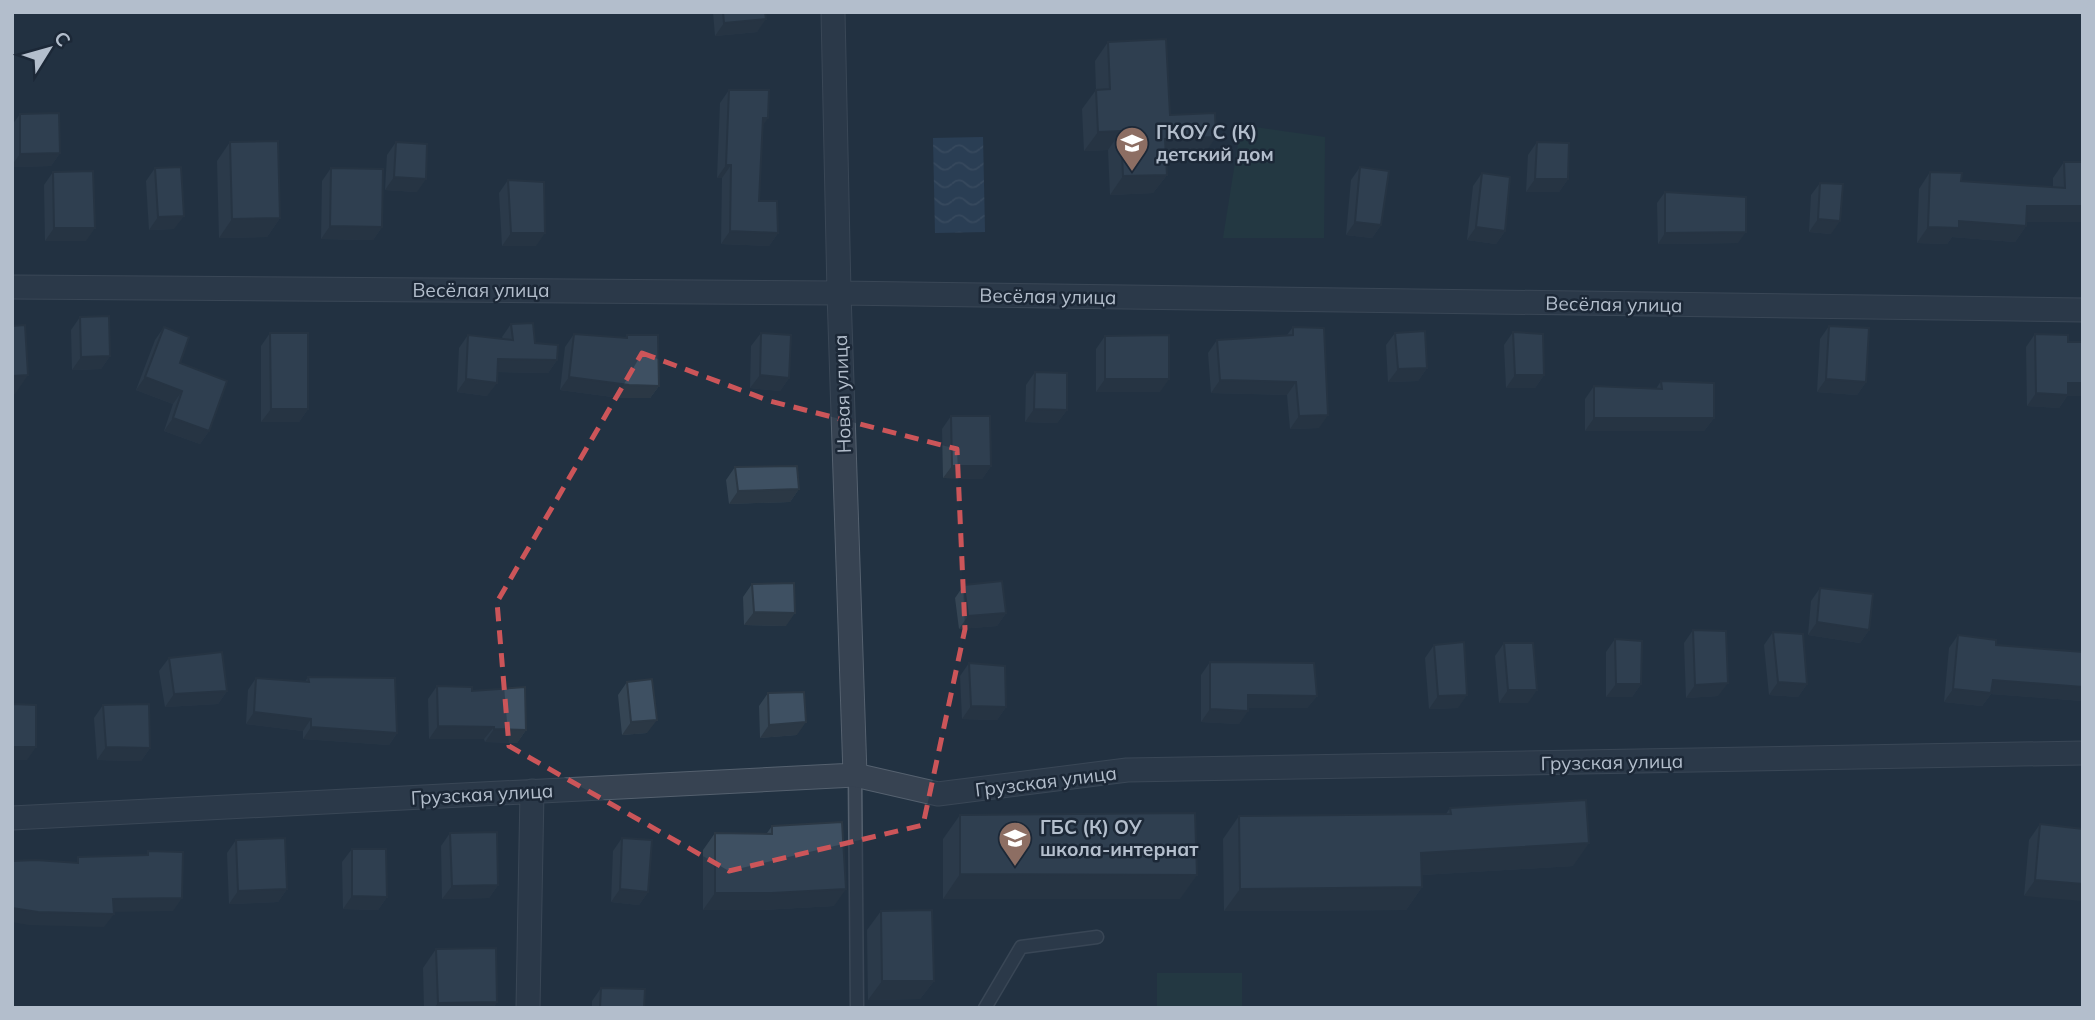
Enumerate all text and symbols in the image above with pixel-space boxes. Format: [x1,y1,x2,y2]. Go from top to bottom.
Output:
north arrow [14,14,84,84]
text: С [49,26,76,51]
place label: ГКОУ С (К) детский дом [1156,120,1274,166]
school or university icon: ГКОУ С (К) детский дом [1113,124,1151,173]
street label: Весёлая улица [412,278,550,302]
street label: Весёлая улица [979,283,1117,309]
street label: Весёлая улица [1545,291,1683,317]
street label: Новая улица [828,334,856,454]
street label: Грузская улица [1541,749,1683,775]
street label: Грузская улица [974,760,1118,802]
street label: Грузская улица [410,778,554,810]
place label: ГБС (К) ОУ школа-интернат [1040,815,1199,861]
school or university icon: ГБС (К) ОУ школа-интернат [996,819,1034,868]

